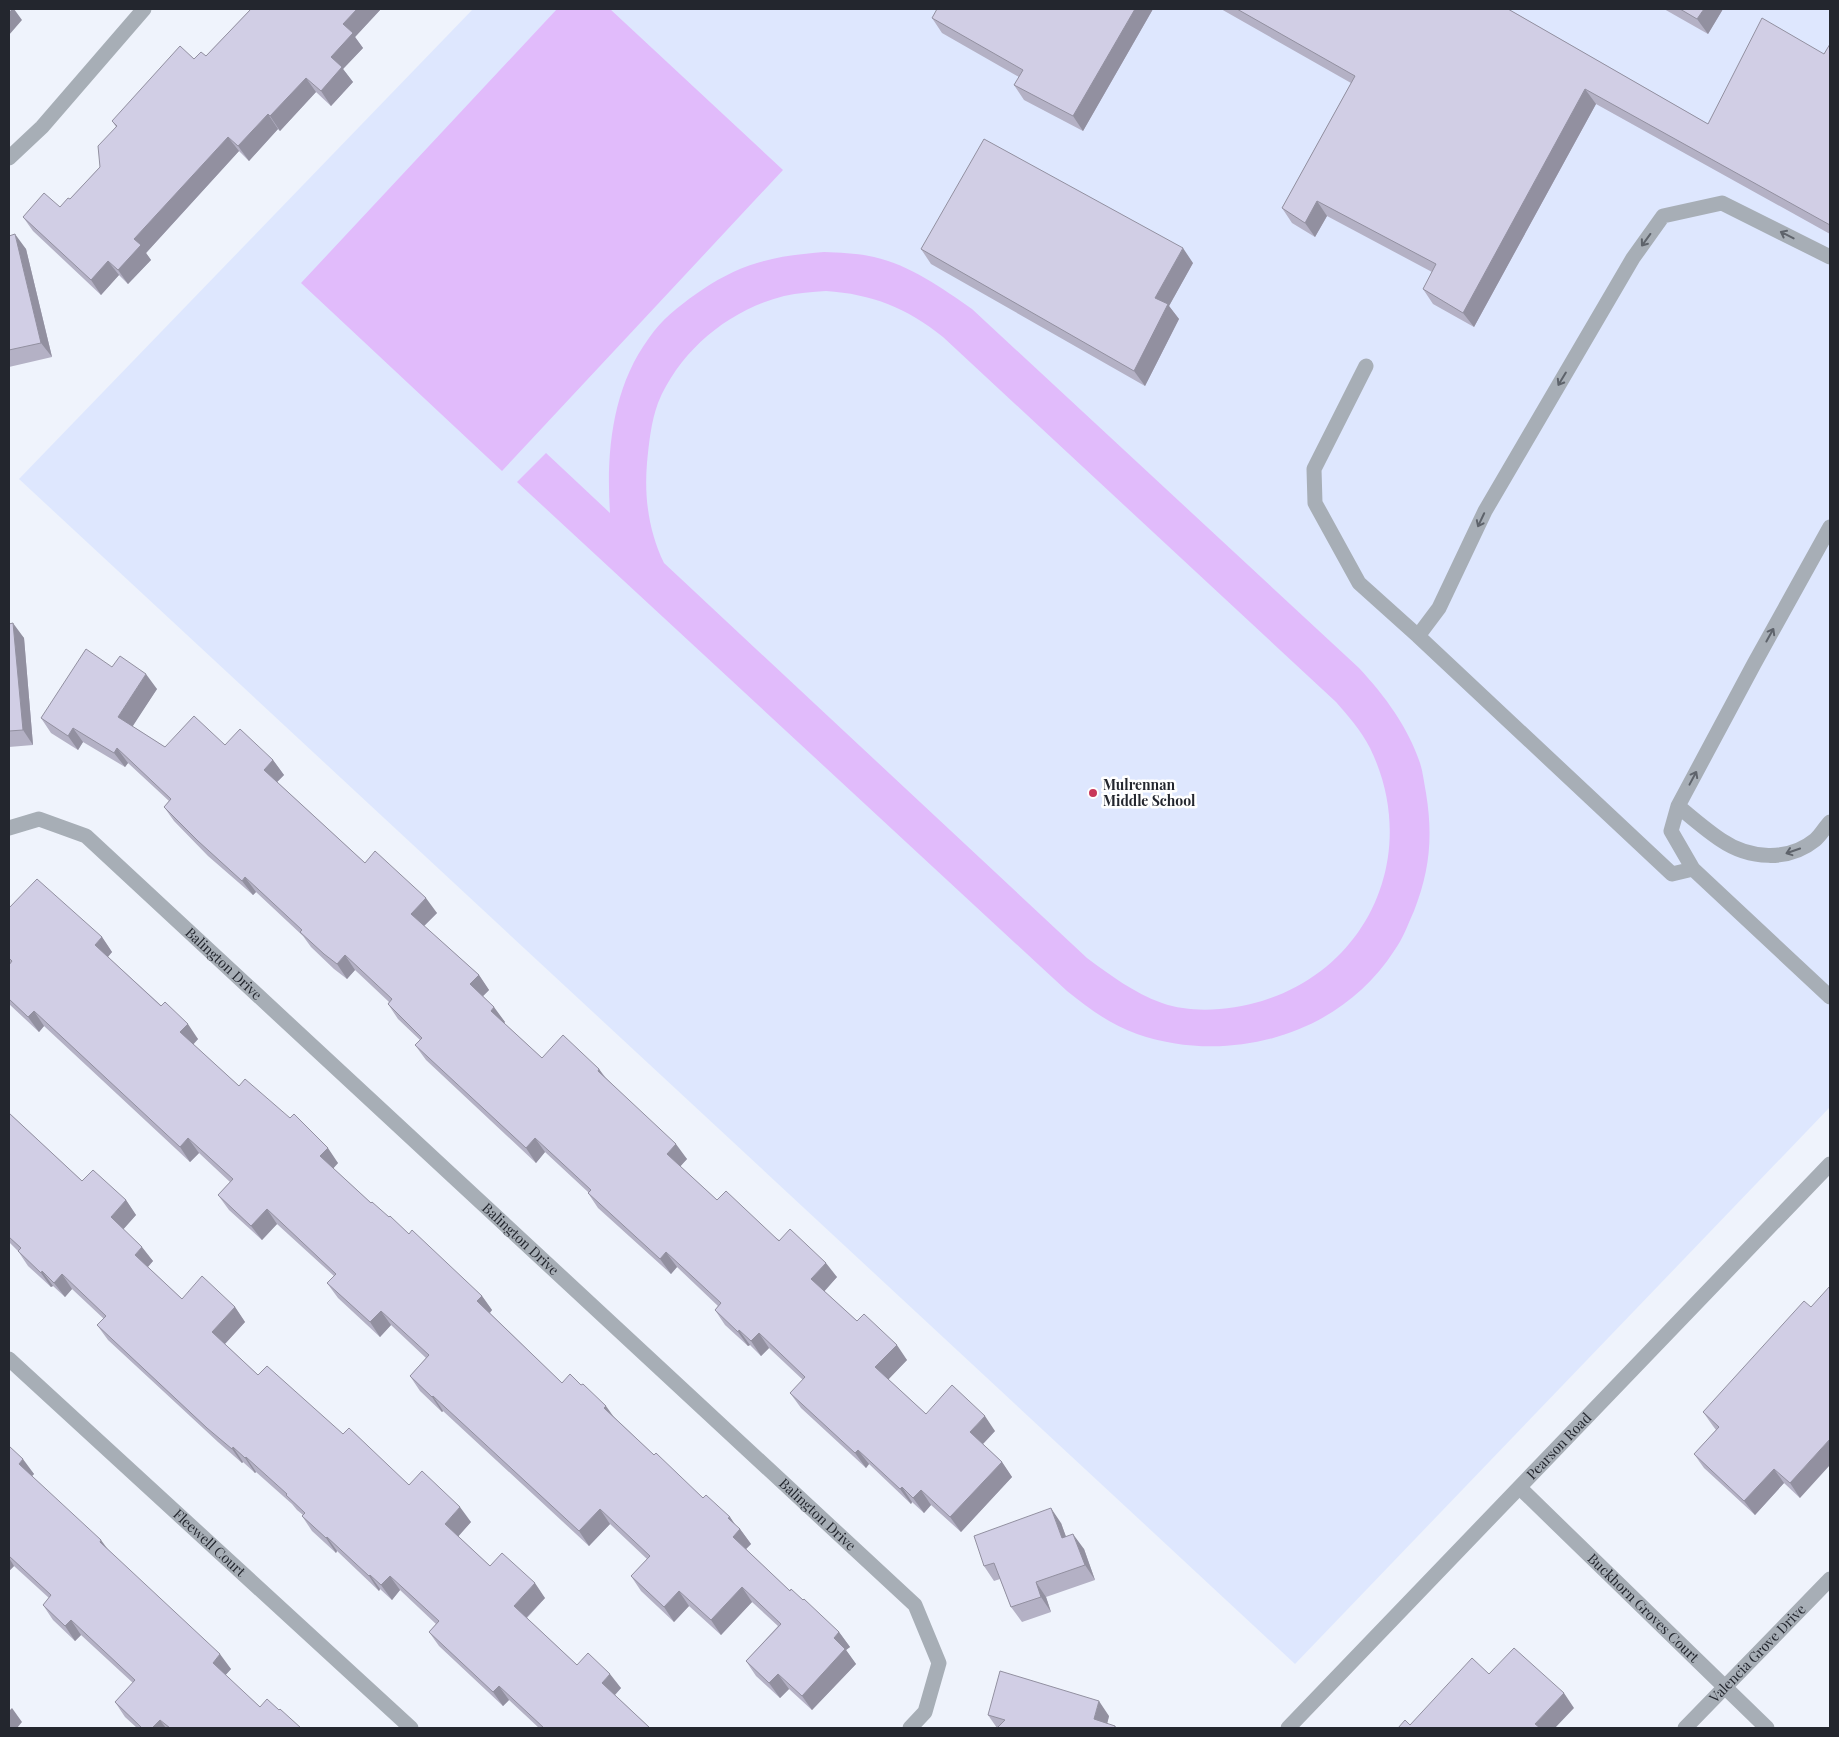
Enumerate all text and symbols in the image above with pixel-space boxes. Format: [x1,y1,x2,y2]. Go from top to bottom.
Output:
one-way arrow [1780,230,1795,239]
one-way arrow [1641,233,1651,247]
one-way arrow [1557,372,1567,386]
one-way arrow [1476,512,1485,527]
one-way arrow [1765,628,1775,643]
one-way arrow [1688,771,1698,786]
place label: Mulrennan Middle School [1103,775,1196,810]
marker: Mulrennan Middle School [1087,787,1099,799]
one-way arrow [1786,847,1801,856]
street label: Balington Drive [181,923,266,1004]
street label: Balington Drive [478,1198,563,1279]
street label: Pearson Road [1522,1408,1595,1483]
street label: Balington Drive [775,1474,860,1555]
street label: Fleewell Court [169,1505,251,1581]
street label: Buckhorn Groves Court [1584,1549,1704,1667]
street label: Valencia Grove Drive [1704,1600,1809,1707]

